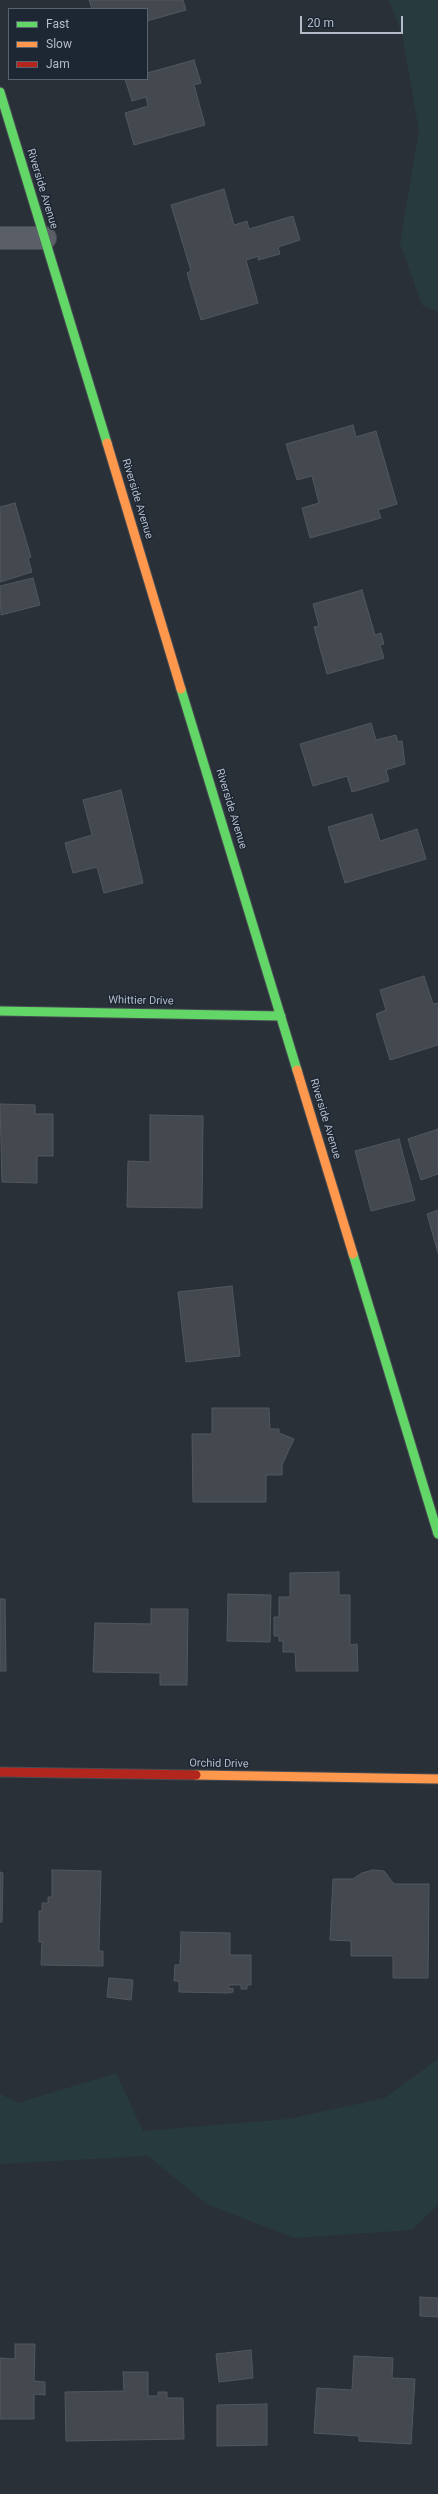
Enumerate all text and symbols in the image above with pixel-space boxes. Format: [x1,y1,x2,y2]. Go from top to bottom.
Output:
legend [8,8,148,80]
scale bar [302,8,405,34]
text: 20 m [307,16,334,30]
text: Fast [46,17,69,31]
text: Slow [46,37,72,51]
text: Jam [46,57,70,71]
street label: Riverside Avenue [24,147,60,231]
street label: Riverside Avenue [119,457,155,541]
street label: Riverside Avenue [213,767,249,851]
street label: Whittier Drive [108,994,174,1008]
street label: Riverside Avenue [307,1077,343,1161]
street label: Orchid Drive [189,1757,249,1771]

